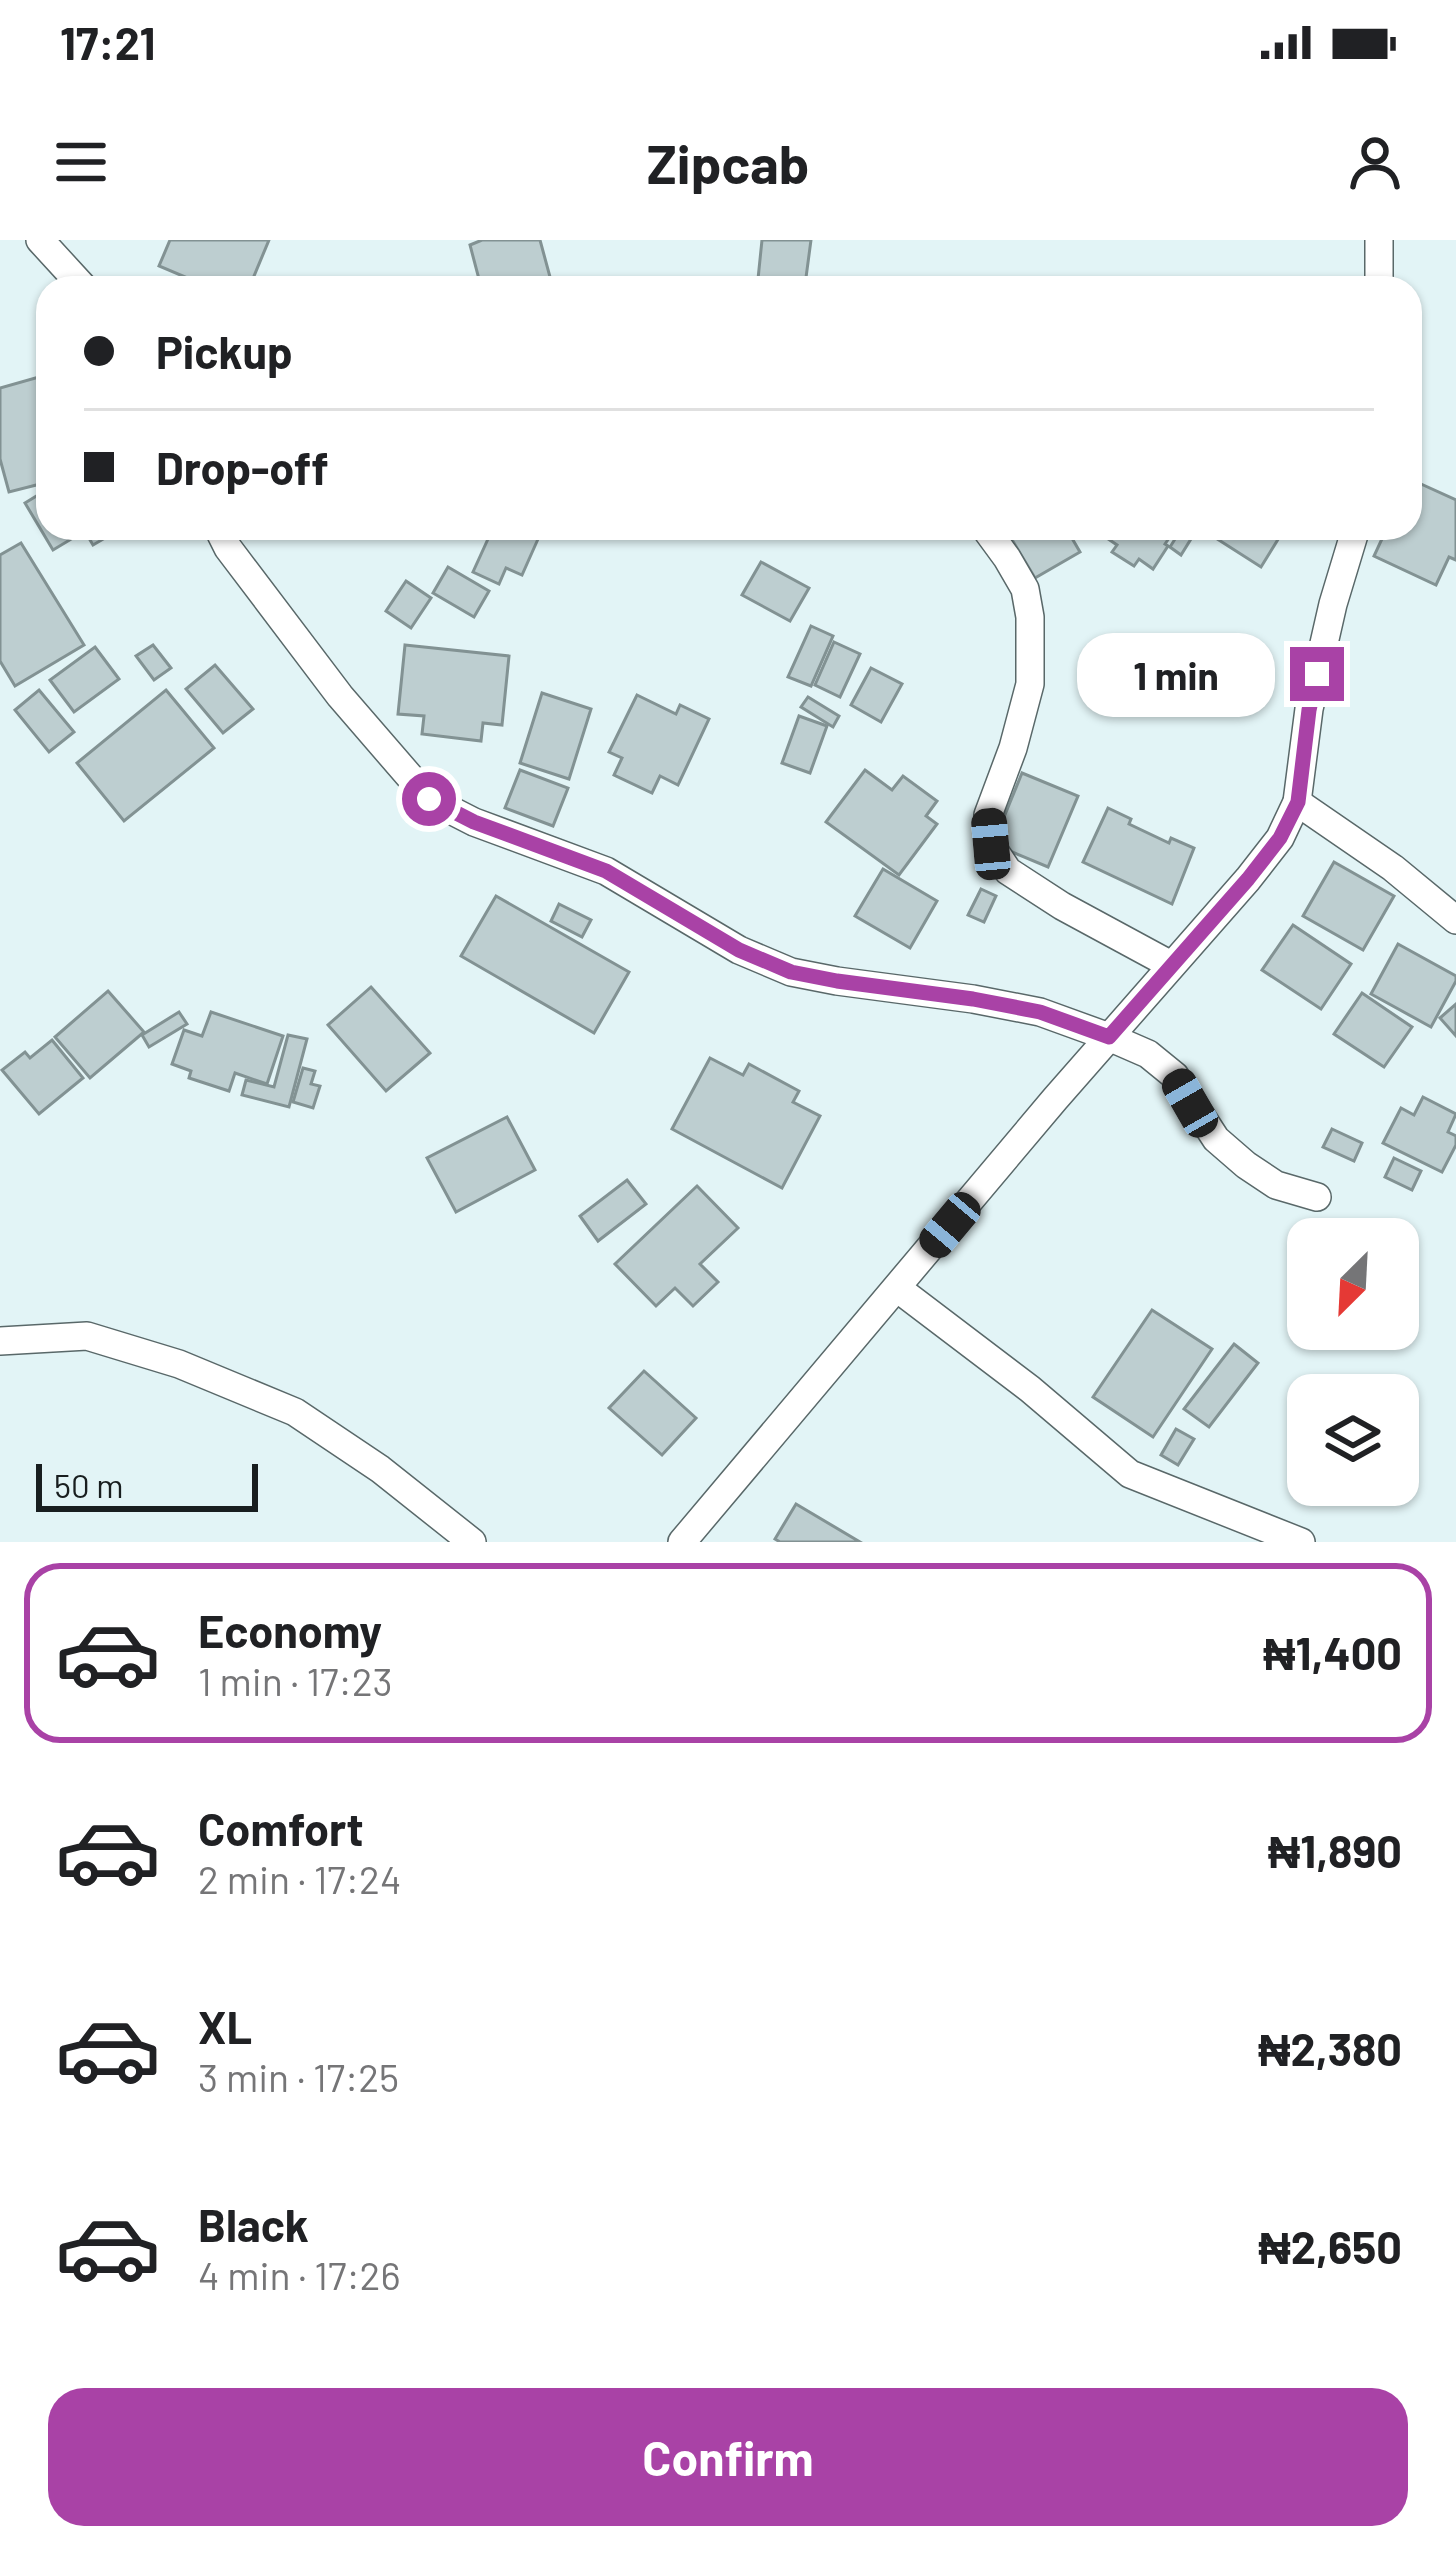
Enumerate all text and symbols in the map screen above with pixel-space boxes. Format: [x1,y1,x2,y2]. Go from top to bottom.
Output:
text: 17:21 [60,15,156,69]
icon: menu [48,129,114,195]
icon: person [1342,129,1408,195]
text: Zipcab [647,130,809,195]
text: Pickup [156,324,293,378]
text: Drop-off [156,440,329,494]
callout: 1 min [1077,632,1275,716]
route end [1290,647,1344,701]
text: 1 min [1133,651,1219,698]
route start [402,772,456,826]
car [970,807,1012,881]
car [1156,1063,1224,1143]
car [913,1186,987,1264]
north arrow [1287,1218,1419,1350]
map controls [1287,1218,1419,1506]
button: layers [1287,1374,1419,1506]
scale bar [36,1458,258,1511]
text: 50 m [54,1465,124,1505]
icon: car [54,1599,162,1707]
text: Economy [198,1603,382,1657]
text: ₦1,400 [1263,1625,1402,1679]
text: 1 min · 17:23 [198,1657,393,1704]
icon: car [54,1797,162,1905]
text: Comfort [198,1801,364,1855]
text: ₦1,890 [1268,1823,1402,1877]
text: 2 min · 17:24 [198,1855,401,1902]
icon: car [54,1995,162,2103]
text: XL [198,1999,252,2053]
text: ₦2,380 [1258,2021,1402,2075]
text: 3 min · 17:25 [198,2053,399,2100]
icon: car [54,2193,162,2301]
text: Black [198,2197,309,2251]
text: ₦2,650 [1258,2219,1402,2273]
text: 4 min · 17:26 [198,2251,401,2298]
button: Confirm [48,2388,1408,2526]

